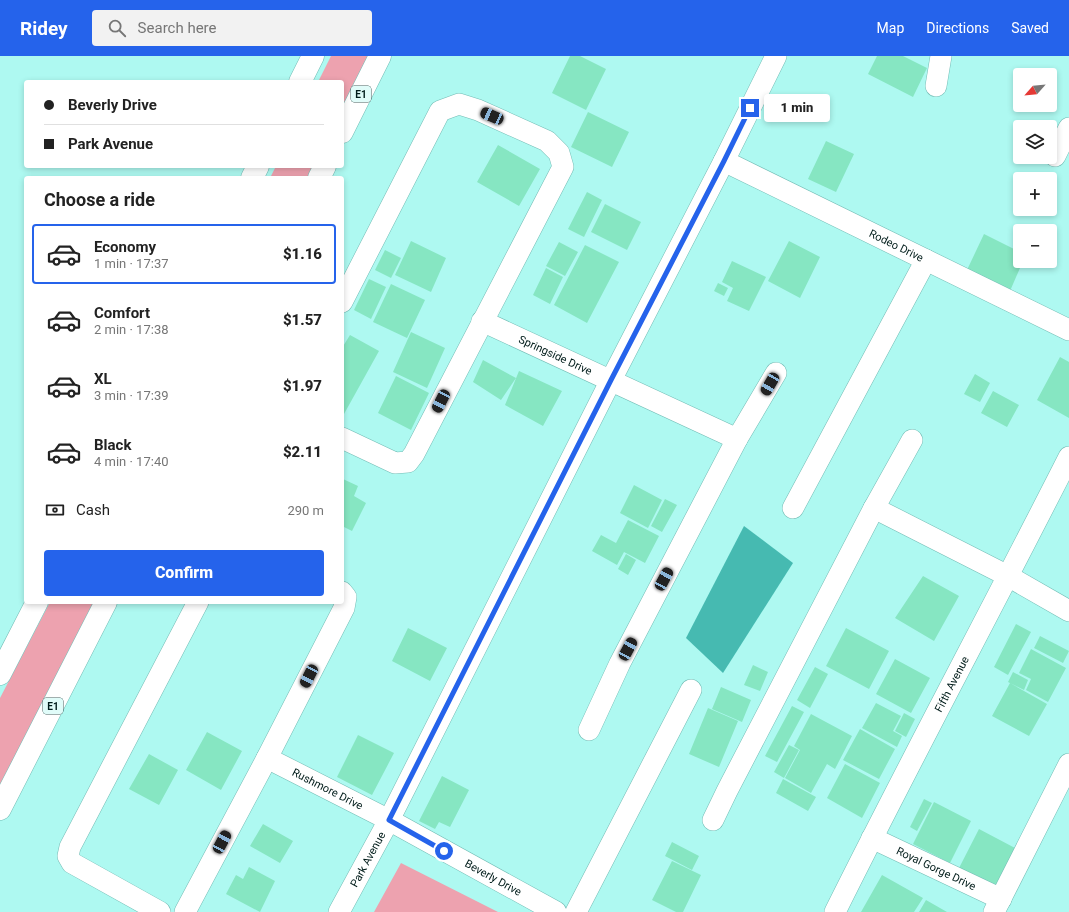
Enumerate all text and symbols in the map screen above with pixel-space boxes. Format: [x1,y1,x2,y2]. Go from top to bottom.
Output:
search box [92,10,372,46]
text: Ridey [20,17,68,40]
icon: search [106,17,128,39]
text: Search here [138,19,217,37]
text: Map [877,20,904,36]
text: Directions [926,20,989,36]
text: Saved [1011,20,1049,36]
north arrow [1013,68,1057,112]
map controls [1013,68,1057,268]
road number: E1 [351,86,371,102]
callout: 1 min [764,94,830,122]
text: Beverly Drive [68,96,157,114]
route end [741,99,759,117]
text: 1 min [781,100,813,115]
car [479,106,505,126]
button: layers [1013,120,1057,164]
text: Park Avenue [68,135,153,153]
button: + [1013,172,1057,216]
text: Choose a ride [44,189,155,210]
button: − [1013,224,1057,268]
street label: Rodeo Drive [867,227,926,265]
icon: car [46,236,82,272]
text: Economy [94,238,156,256]
text: $1.16 [283,245,322,263]
text: 1 min · 17:37 [94,256,169,271]
icon: car [46,302,82,338]
text: Comfort [94,304,150,322]
text: $1.57 [283,311,322,329]
text: 2 min · 17:38 [94,322,169,337]
street label: Springside Drive [517,333,594,378]
icon: car [46,368,82,404]
text: XL [94,370,112,388]
car [759,371,781,397]
text: $1.97 [283,377,322,395]
text: 3 min · 17:39 [94,388,169,403]
car [430,388,452,414]
icon: car [46,434,82,470]
text: Black [94,436,131,454]
text: $2.11 [283,443,322,461]
text: 4 min · 17:40 [94,454,169,469]
icon: cash [44,499,66,521]
text: Cash [76,501,110,519]
text: 290 m [287,503,324,518]
button: Confirm [44,550,324,596]
car [653,566,675,592]
car [617,636,639,662]
street label: Fifth Avenue [932,654,972,714]
car [298,663,320,689]
road number: E1 [43,698,63,714]
street label: Rushmore Drive [290,766,365,813]
car [211,829,233,855]
street label: Park Avenue [348,830,388,889]
route start [435,842,453,860]
street label: Royal Gorge Drive [894,844,978,893]
street label: Beverly Drive [462,857,524,899]

